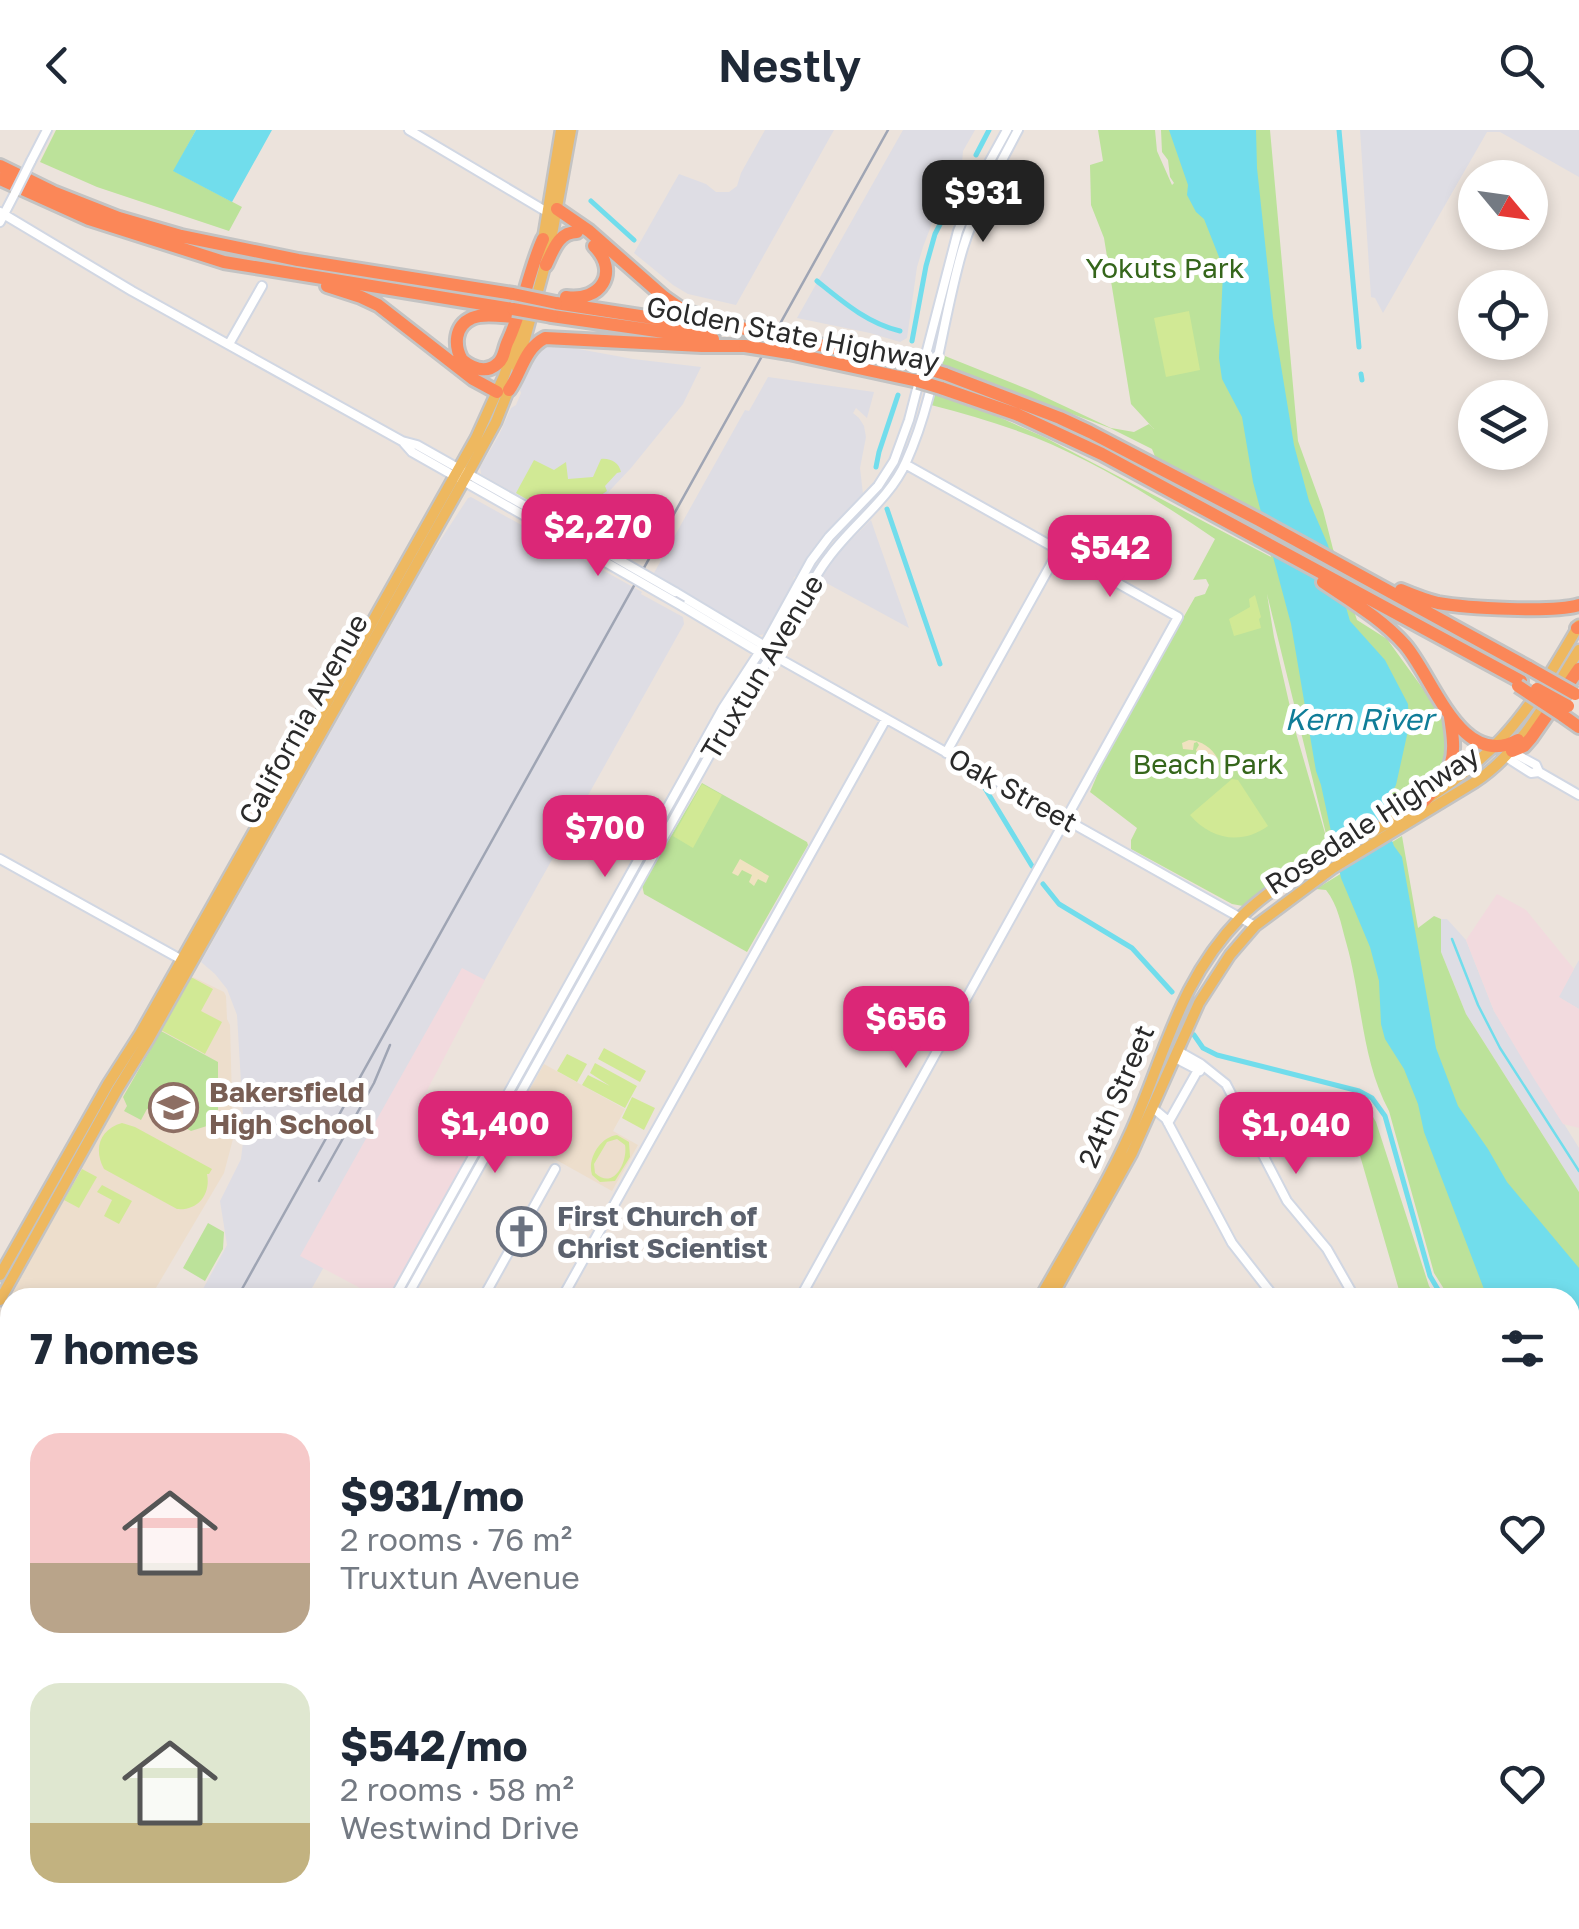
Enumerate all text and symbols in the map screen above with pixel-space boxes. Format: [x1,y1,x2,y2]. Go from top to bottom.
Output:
icon: back [30,38,85,93]
text: Nestly [718,38,861,92]
icon: search [1494,38,1549,93]
pin: $931 [924,160,1042,245]
north arrow [1458,160,1548,250]
map controls [1458,160,1548,470]
text: $931 [944,173,1022,211]
park label: Yokuts Park [1086,251,1245,284]
button: locate [1458,270,1548,360]
street label: Golden State Highway [644,289,943,378]
button: layers [1458,380,1548,470]
pin: $2,270 [517,494,679,579]
text: $2,270 [544,507,652,545]
pin: $542 [1051,515,1169,600]
text: $542 [1070,528,1150,566]
street label: Truxtun Avenue [693,568,830,765]
street label: California Avenue [231,608,374,830]
water label: Kern River [1285,701,1438,737]
street label: Rosedale Highway [1259,738,1485,901]
street label: Oak Street [943,741,1083,838]
park label: Beach Park [1133,747,1284,780]
pin: $700 [546,795,664,880]
text: $700 [565,808,645,846]
pin: $656 [847,986,965,1071]
text: $656 [865,999,947,1037]
street label: 24th Street [1071,1020,1160,1172]
place label: Bakersfield High School [209,1075,374,1140]
school or university icon: Bakersfield High School [148,1082,200,1134]
pin: $1,400 [414,1091,576,1176]
pin: $1,040 [1215,1092,1377,1177]
text: $1,400 [440,1104,550,1142]
text: $1,040 [1241,1105,1351,1143]
place label: First Church of Christ Scientist [557,1199,768,1264]
church icon: First Church of Christ Scientist [496,1206,548,1258]
icon: filters [1495,1321,1550,1376]
text: 7 homes [30,1323,199,1373]
text: $931/mo [340,1470,524,1520]
icon: home [110,1473,230,1593]
icon: heart [1495,1506,1550,1561]
text: 2 rooms · 76 m² [340,1520,572,1558]
text: Truxtun Avenue [340,1558,580,1596]
text: $542/mo [340,1720,528,1770]
icon: home [110,1723,230,1843]
icon: heart [1495,1756,1550,1811]
text: 2 rooms · 58 m² [340,1770,574,1808]
text: Westwind Drive [340,1808,579,1846]

